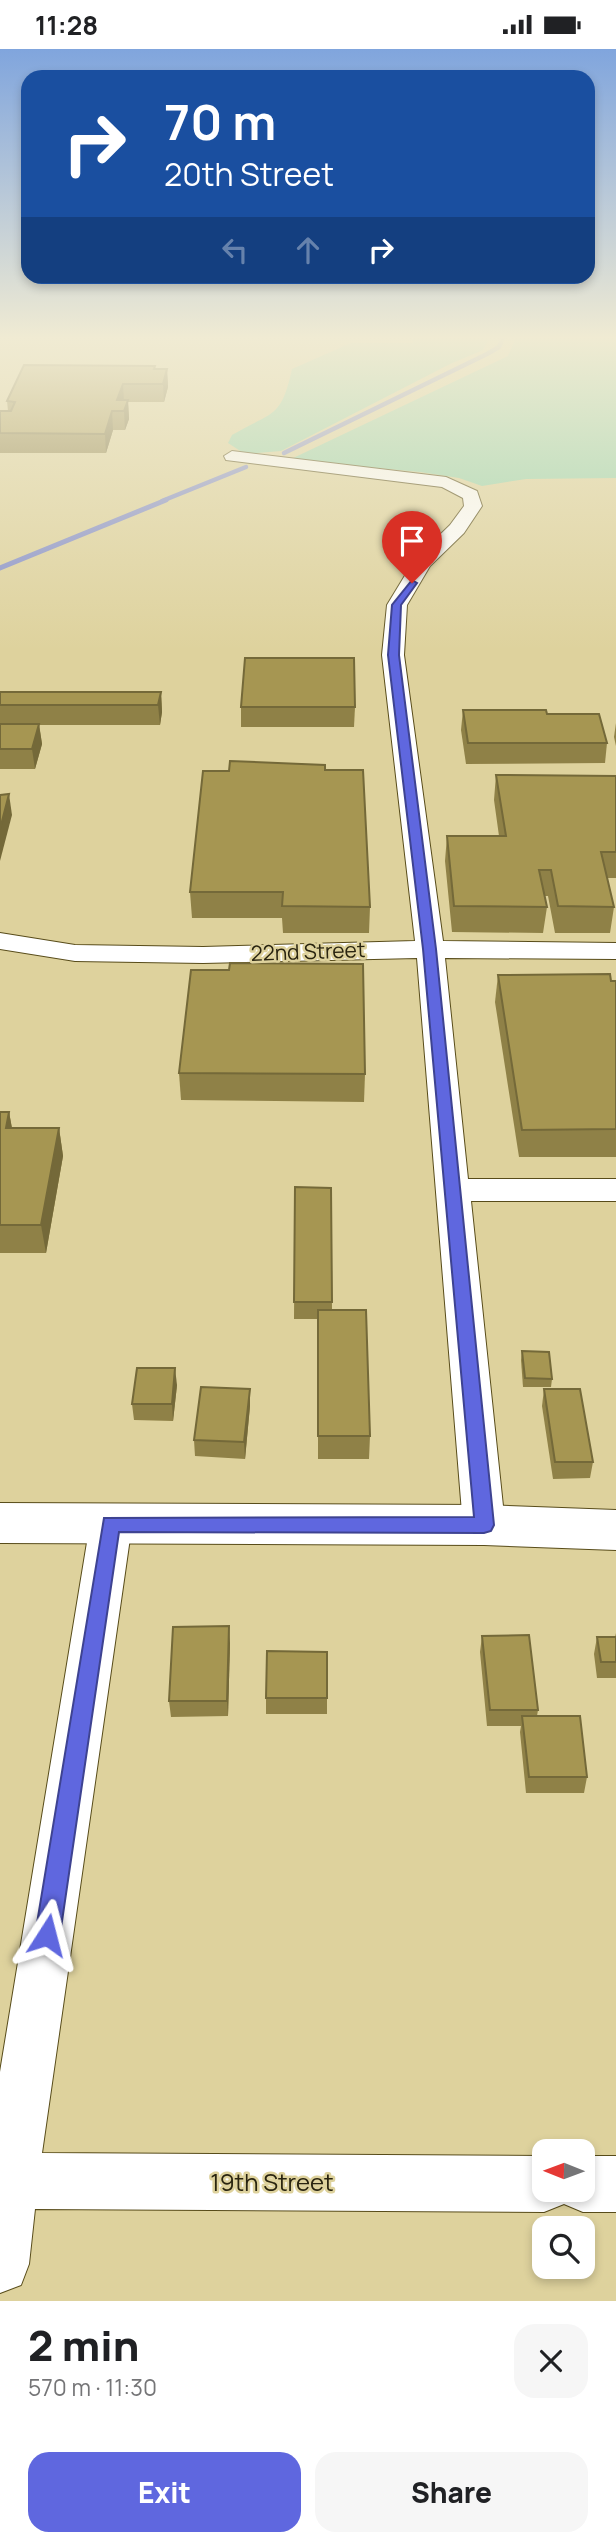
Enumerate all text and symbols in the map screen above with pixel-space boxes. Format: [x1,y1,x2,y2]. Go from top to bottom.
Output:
text: 11:28 [35,7,98,43]
text: 70 m [164,88,276,155]
icon: right [49,98,140,189]
text: 20th Street [164,152,334,196]
icon: left [216,231,254,269]
icon: ahead [289,231,327,269]
icon: right [362,231,400,269]
pin [382,511,442,583]
icon: arrive [393,522,431,560]
street label: 22nd Street [250,935,366,967]
position arrow [10,1898,84,1972]
north arrow [532,2139,595,2201]
map controls [532,2139,595,2279]
street label: 19th Street [210,2165,334,2198]
button: search [532,2216,595,2279]
text: 2 min [28,2316,139,2374]
button: close [514,2324,588,2398]
text: 570 m · 11:30 [28,2371,157,2403]
button: Exit [28,2452,301,2532]
button: Share [315,2452,588,2532]

